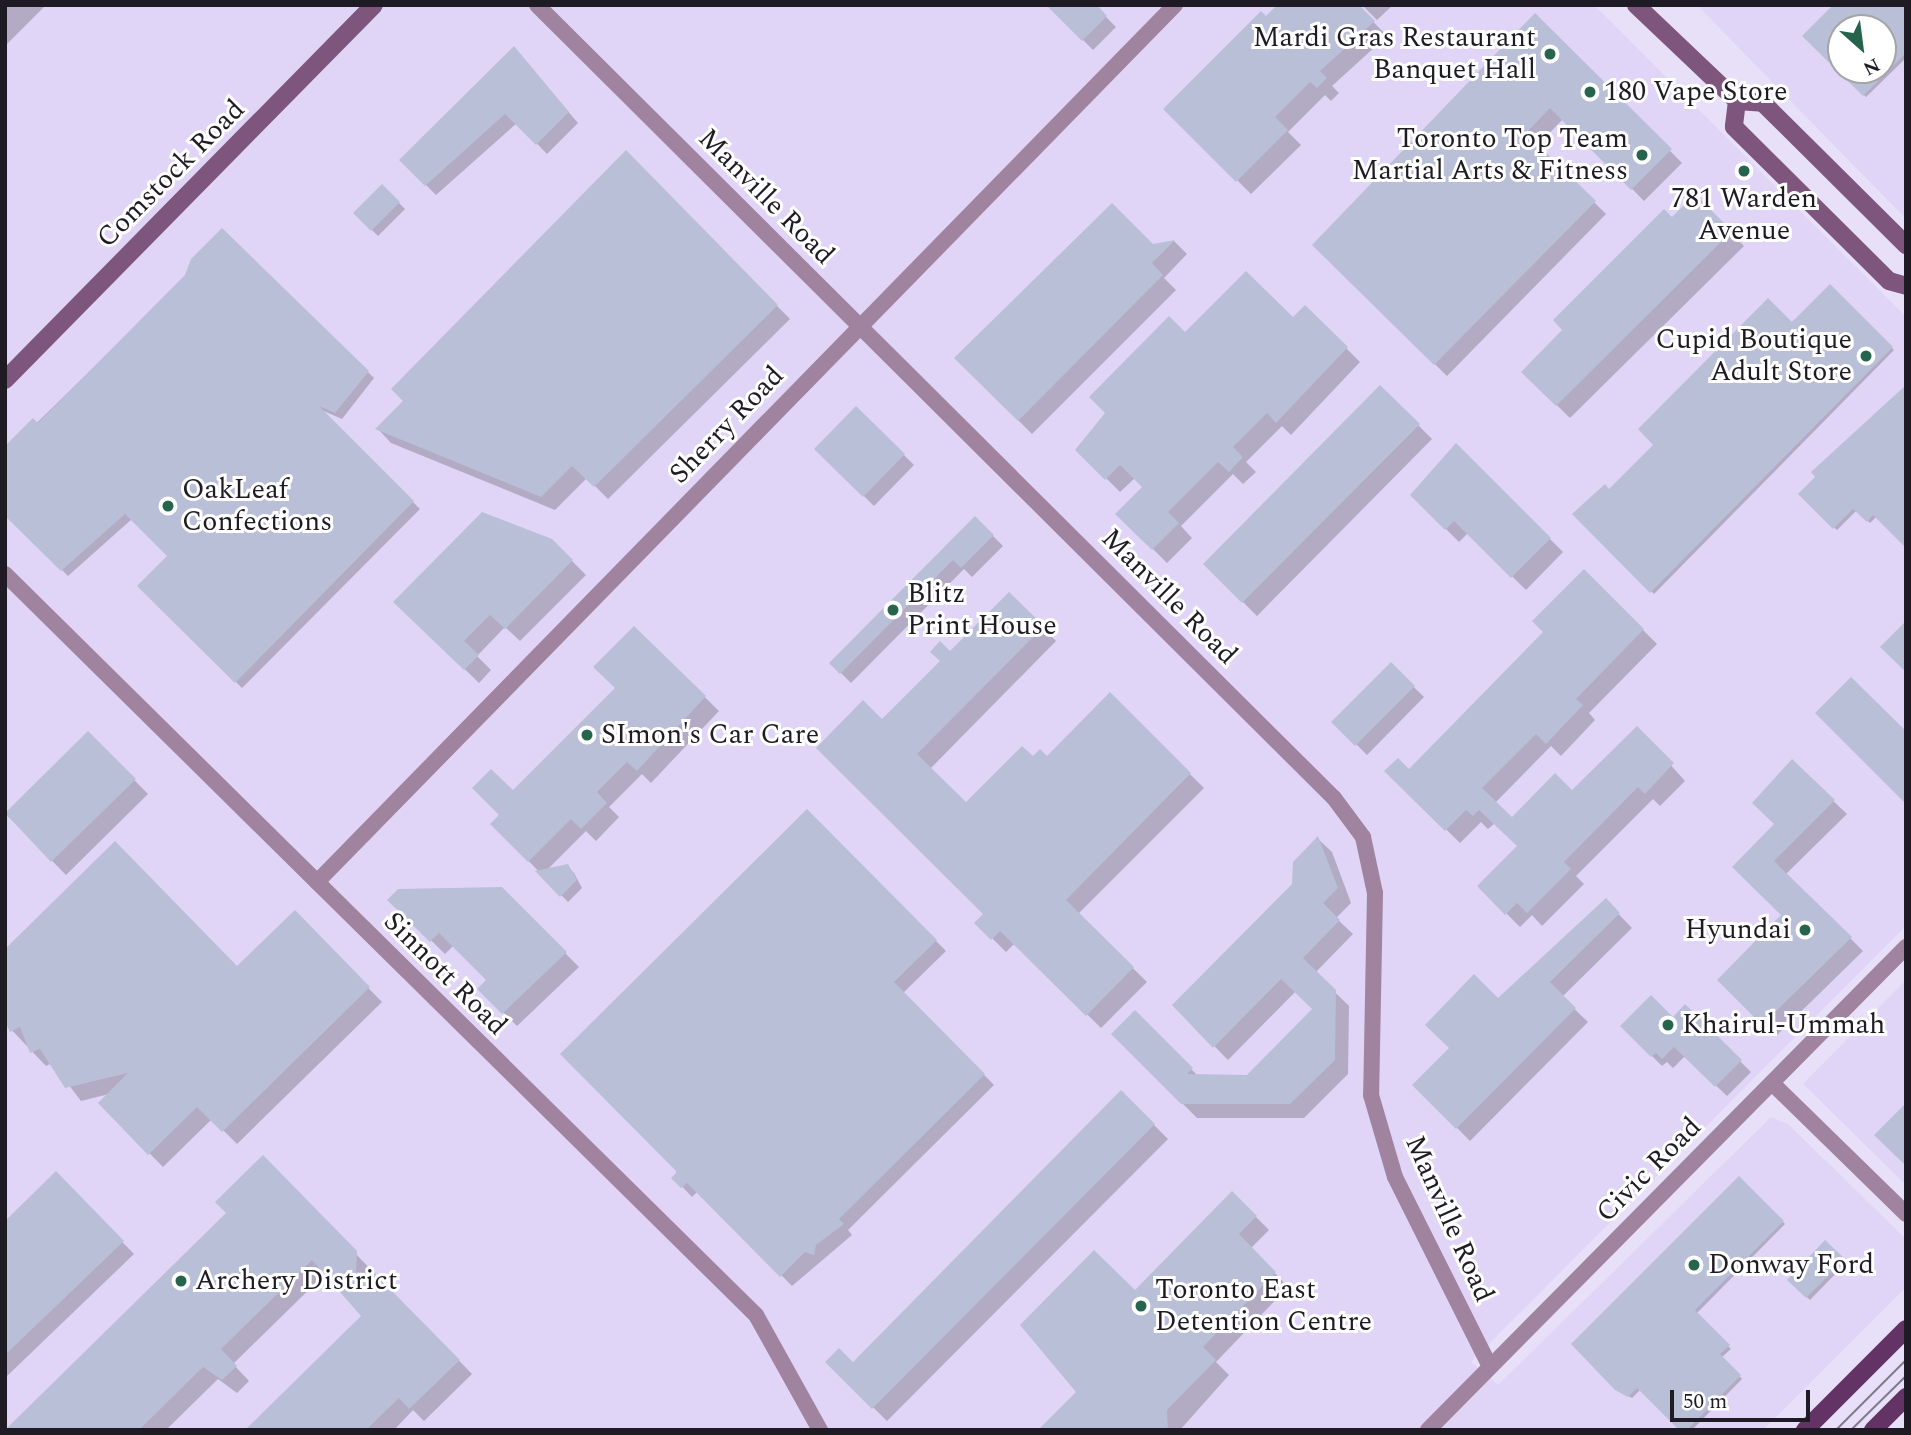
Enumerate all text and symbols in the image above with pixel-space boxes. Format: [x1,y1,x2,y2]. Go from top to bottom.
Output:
north arrow [1827,14,1897,84]
place label: Mardi Gras Restaurant Banquet Hall [1253,21,1536,87]
marker: Mardi Gras Restaurant Banquet Hall [1542,46,1558,62]
text: N [1858,50,1885,83]
place label: 180 Vape Store [1604,75,1787,109]
marker: 180 Vape Store [1582,84,1598,100]
street label: Comstock Road [90,93,252,255]
street label: Manville Road [691,122,841,272]
place label: Toronto Top Team Martial Arts & Fitness [1352,122,1628,188]
marker: Toronto Top Team Martial Arts & Fitness [1634,147,1650,163]
marker: 781 Warden Avenue [1736,163,1752,179]
place label: 781 Warden Avenue [1671,182,1817,248]
place label: Cupid Boutique Adult Store [1656,323,1852,389]
marker: Cupid Boutique Adult Store [1858,348,1874,364]
street label: Sherry Road [663,359,791,491]
place label: OakLeaf Confections [182,473,332,539]
marker: OakLeaf Confections [160,498,176,514]
street label: Manville Road [1094,522,1244,672]
place label: Blitz Print House [907,577,1057,643]
marker: Blitz Print House [885,602,901,618]
place label: SImon's Car Care [601,718,819,752]
marker: SImon's Car Care [579,727,595,743]
street label: Sinnott Road [376,905,514,1043]
place label: Hyundai [1685,913,1791,947]
marker: Hyundai [1797,922,1813,938]
place label: Khairul-Ummah [1682,1008,1885,1042]
marker: Khairul-Ummah [1660,1017,1676,1033]
street label: Civic Road [1589,1110,1709,1230]
street label: Manville Road [1397,1130,1501,1308]
place label: Donway Ford [1708,1248,1874,1282]
marker: Donway Ford [1686,1257,1702,1273]
place label: Archery District [195,1264,398,1298]
marker: Archery District [173,1273,189,1289]
place label: Toronto East Detention Centre [1155,1273,1372,1339]
marker: Toronto East Detention Centre [1133,1298,1149,1314]
scale bar [1673,1376,1813,1420]
text: 50 m [1683,1386,1727,1418]

